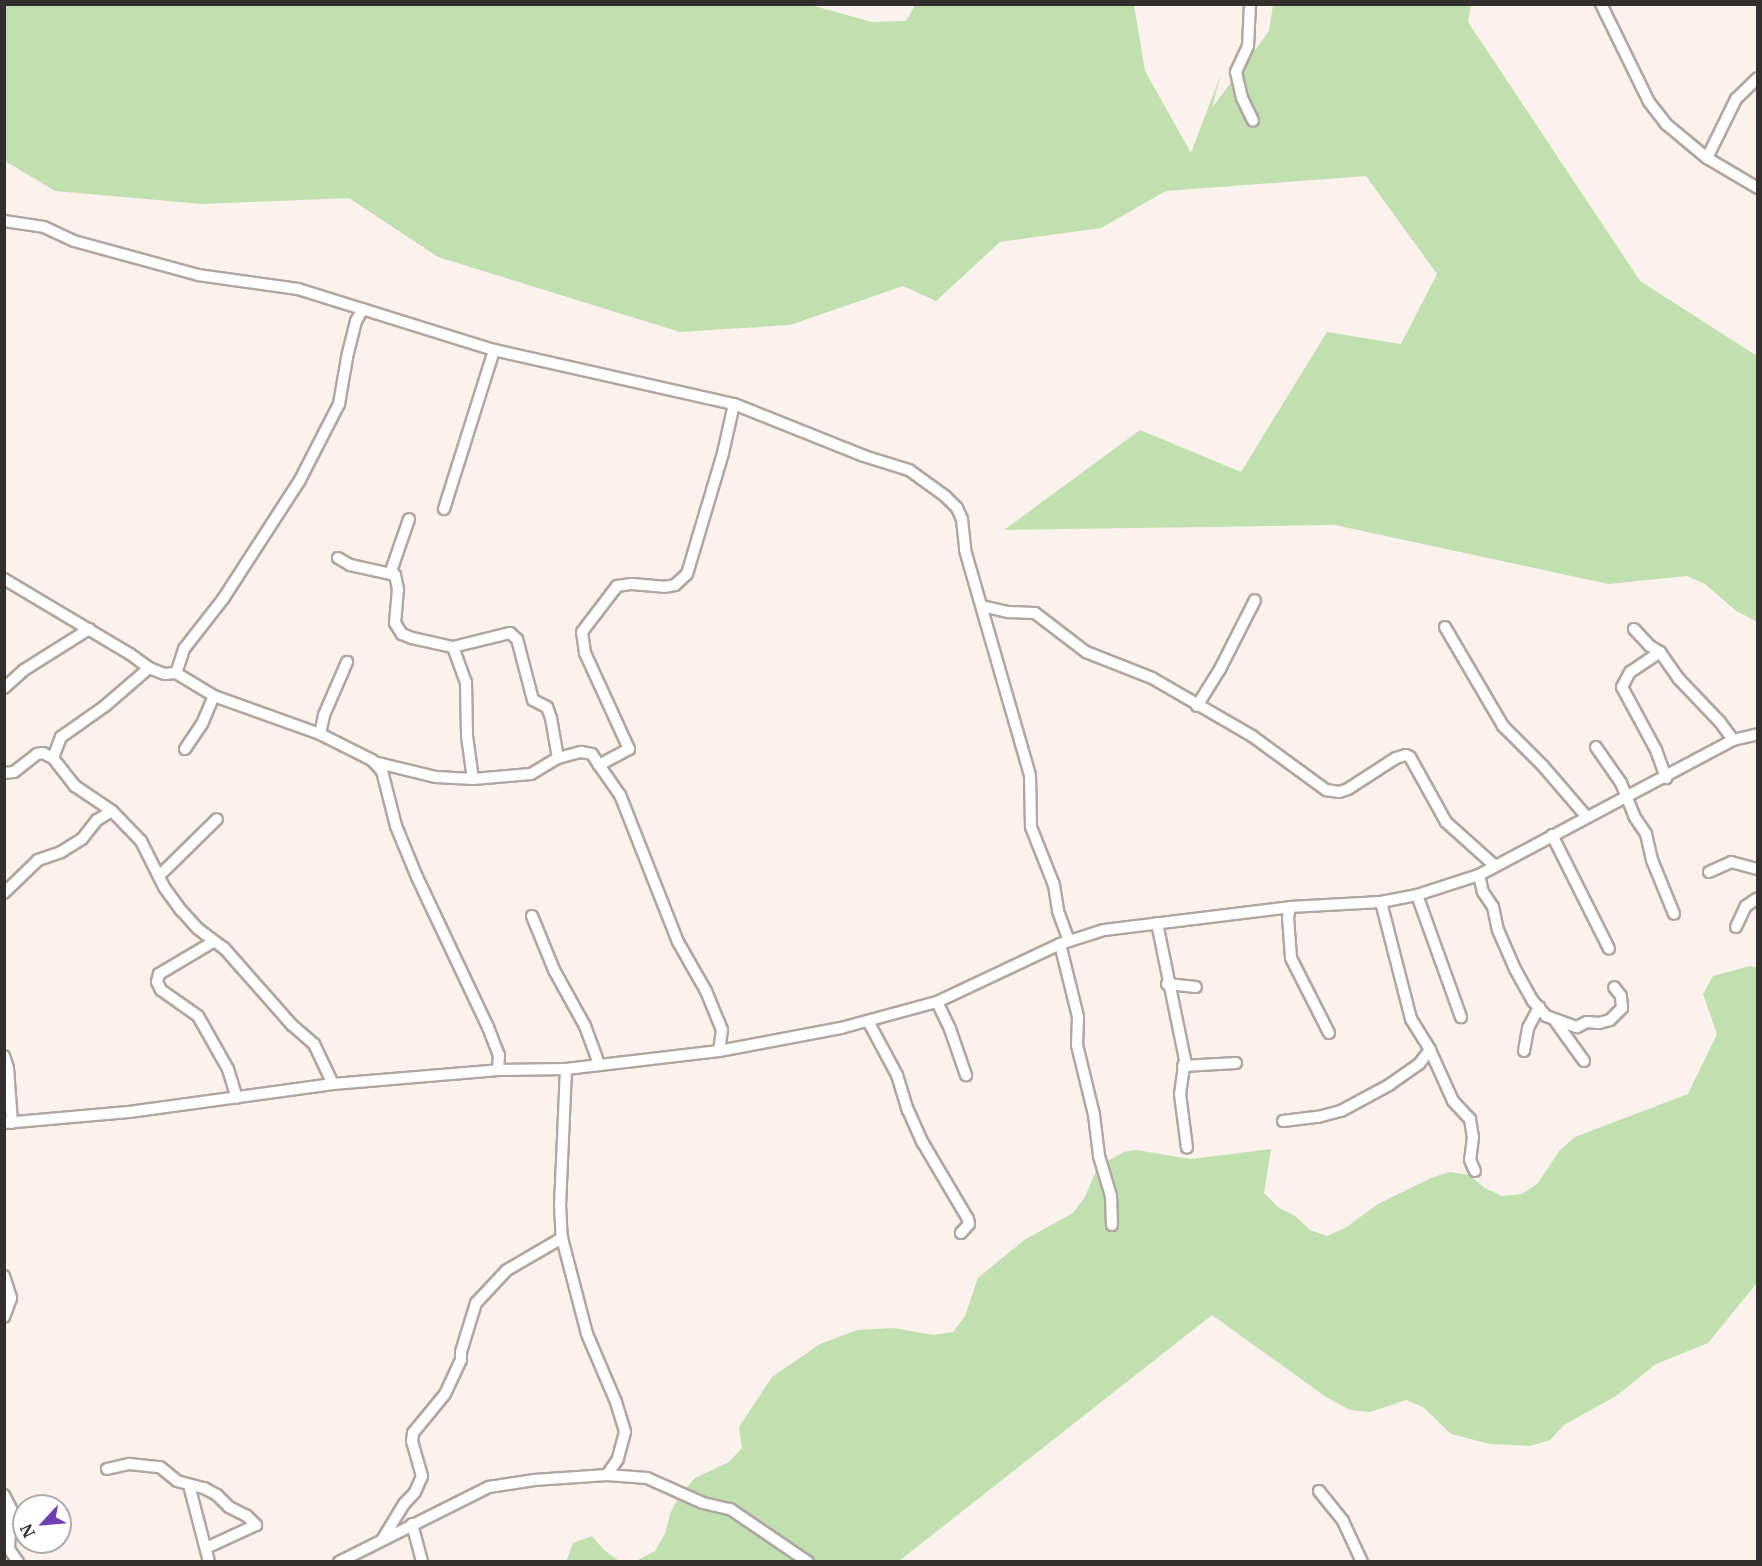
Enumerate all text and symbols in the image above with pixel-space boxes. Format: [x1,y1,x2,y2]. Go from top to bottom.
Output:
north arrow [12,1494,72,1554]
text: N [16,1521,39,1541]

